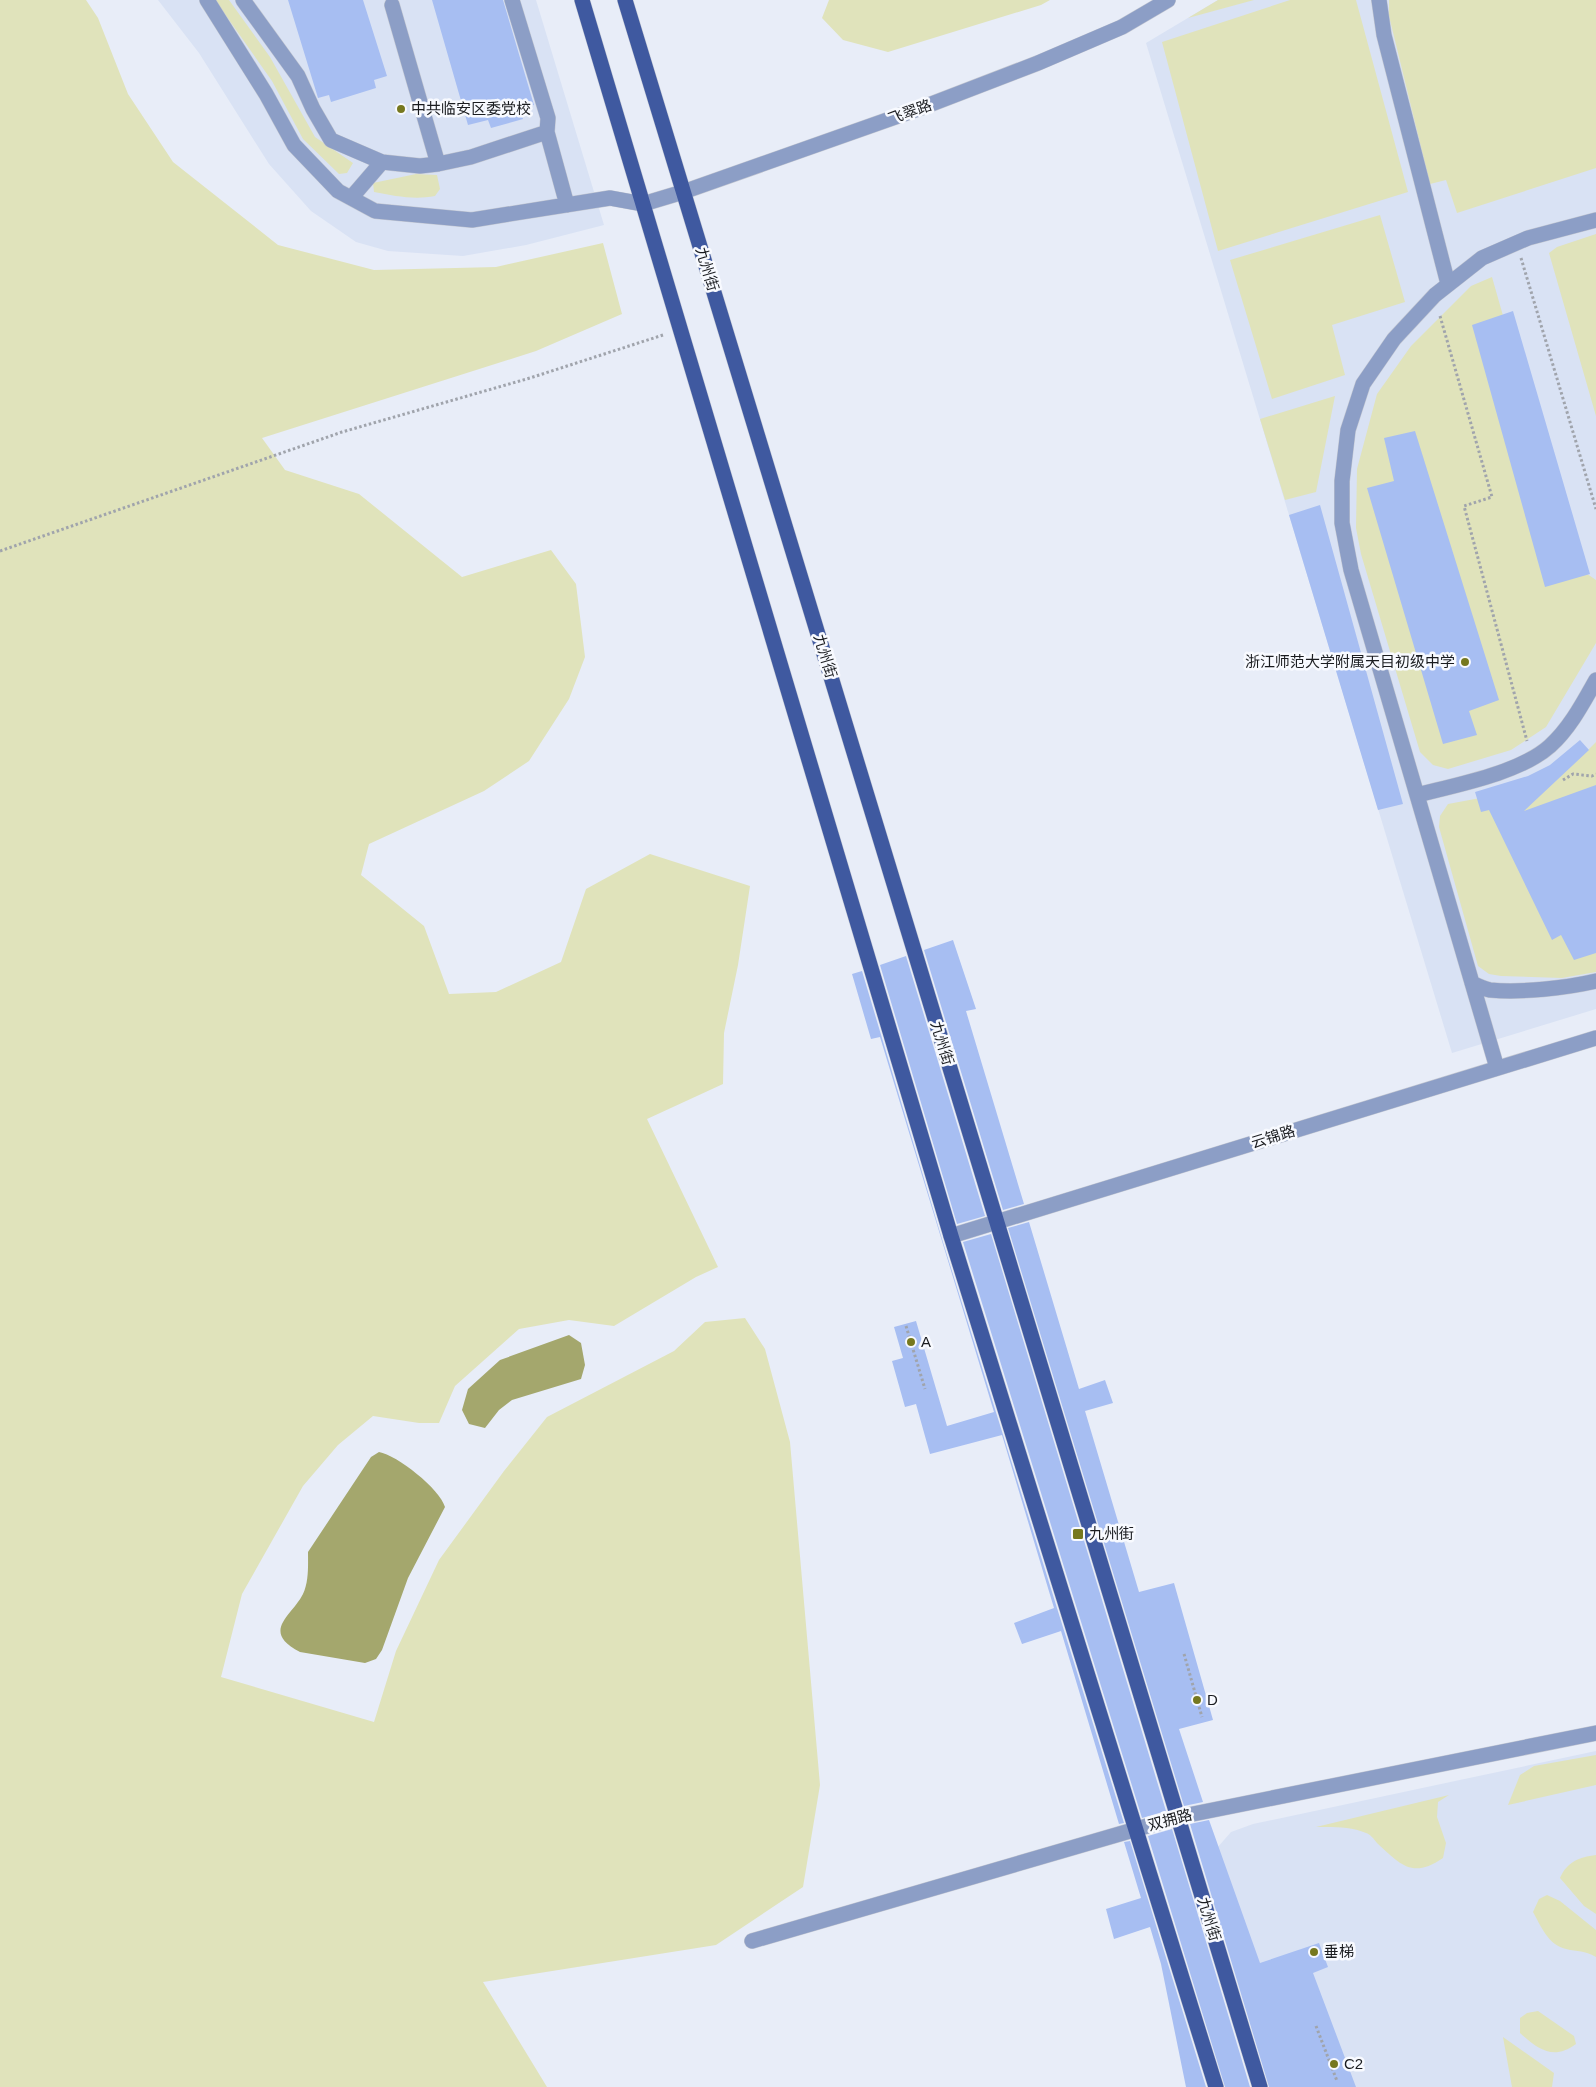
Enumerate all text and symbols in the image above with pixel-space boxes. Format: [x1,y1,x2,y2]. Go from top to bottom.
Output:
street label: 飞翠路 [886,96,934,127]
place label: 中共临安区委党校 [411,100,531,117]
marker: 中共临安区委党校 [395,103,407,115]
street label: 九州街 [693,245,722,293]
street label: 九州街 [811,632,840,680]
place label: 浙江师范大学附属天目初级中学 [1245,653,1455,670]
marker: 浙江师范大学附属天目初级中学 [1459,656,1471,668]
street label: 九州街 [928,1019,957,1067]
street label: 云锦路 [1249,1122,1297,1151]
place label: A [921,1333,931,1350]
marker: A [905,1336,917,1348]
place label: 九州街 [1089,1525,1134,1542]
marker: 九州街 [1071,1527,1085,1541]
place label: D [1207,1691,1218,1708]
marker: D [1191,1694,1203,1706]
street label: 双拥路 [1146,1805,1194,1834]
street label: 九州街 [1195,1895,1224,1943]
place label: 垂梯 [1324,1943,1354,1960]
marker: 垂梯 [1308,1946,1320,1958]
place label: C2 [1344,2055,1363,2072]
marker: C2 [1328,2058,1340,2070]

